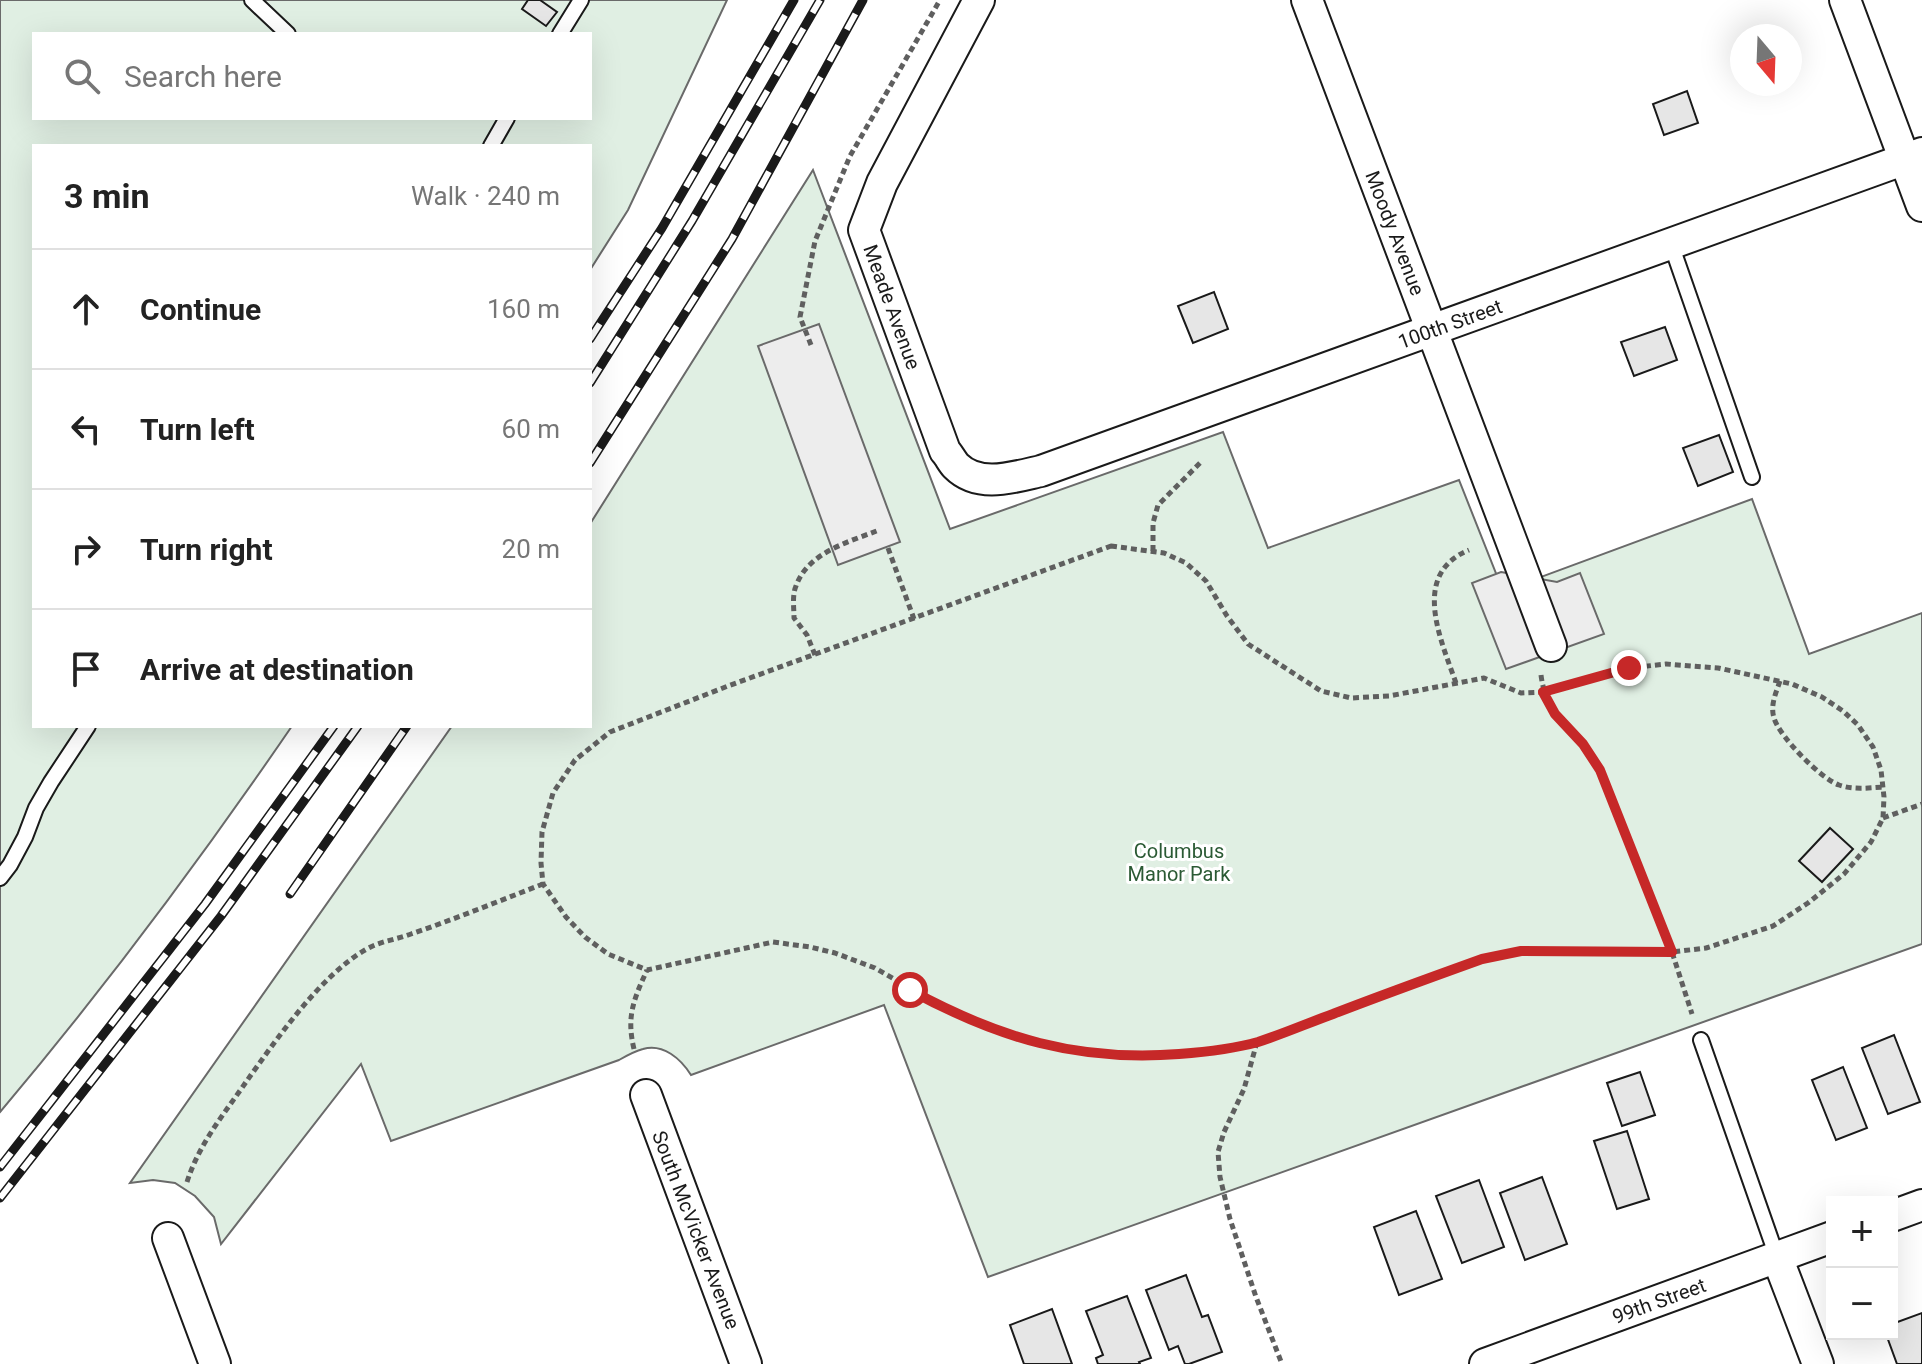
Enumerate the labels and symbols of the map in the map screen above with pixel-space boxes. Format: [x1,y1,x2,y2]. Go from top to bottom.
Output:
north arrow [1730,24,1802,96]
street label: Moody Avenue [1360,167,1430,299]
street label: Meade Avenue [858,241,926,373]
street label: 100th Street [1395,294,1505,354]
route end [1611,650,1647,686]
park label: Columbus Manor Park [1128,839,1231,886]
route start [892,972,928,1008]
street label: South McVicker Avenue [647,1127,745,1333]
street label: 99th Street [1609,1273,1709,1329]

